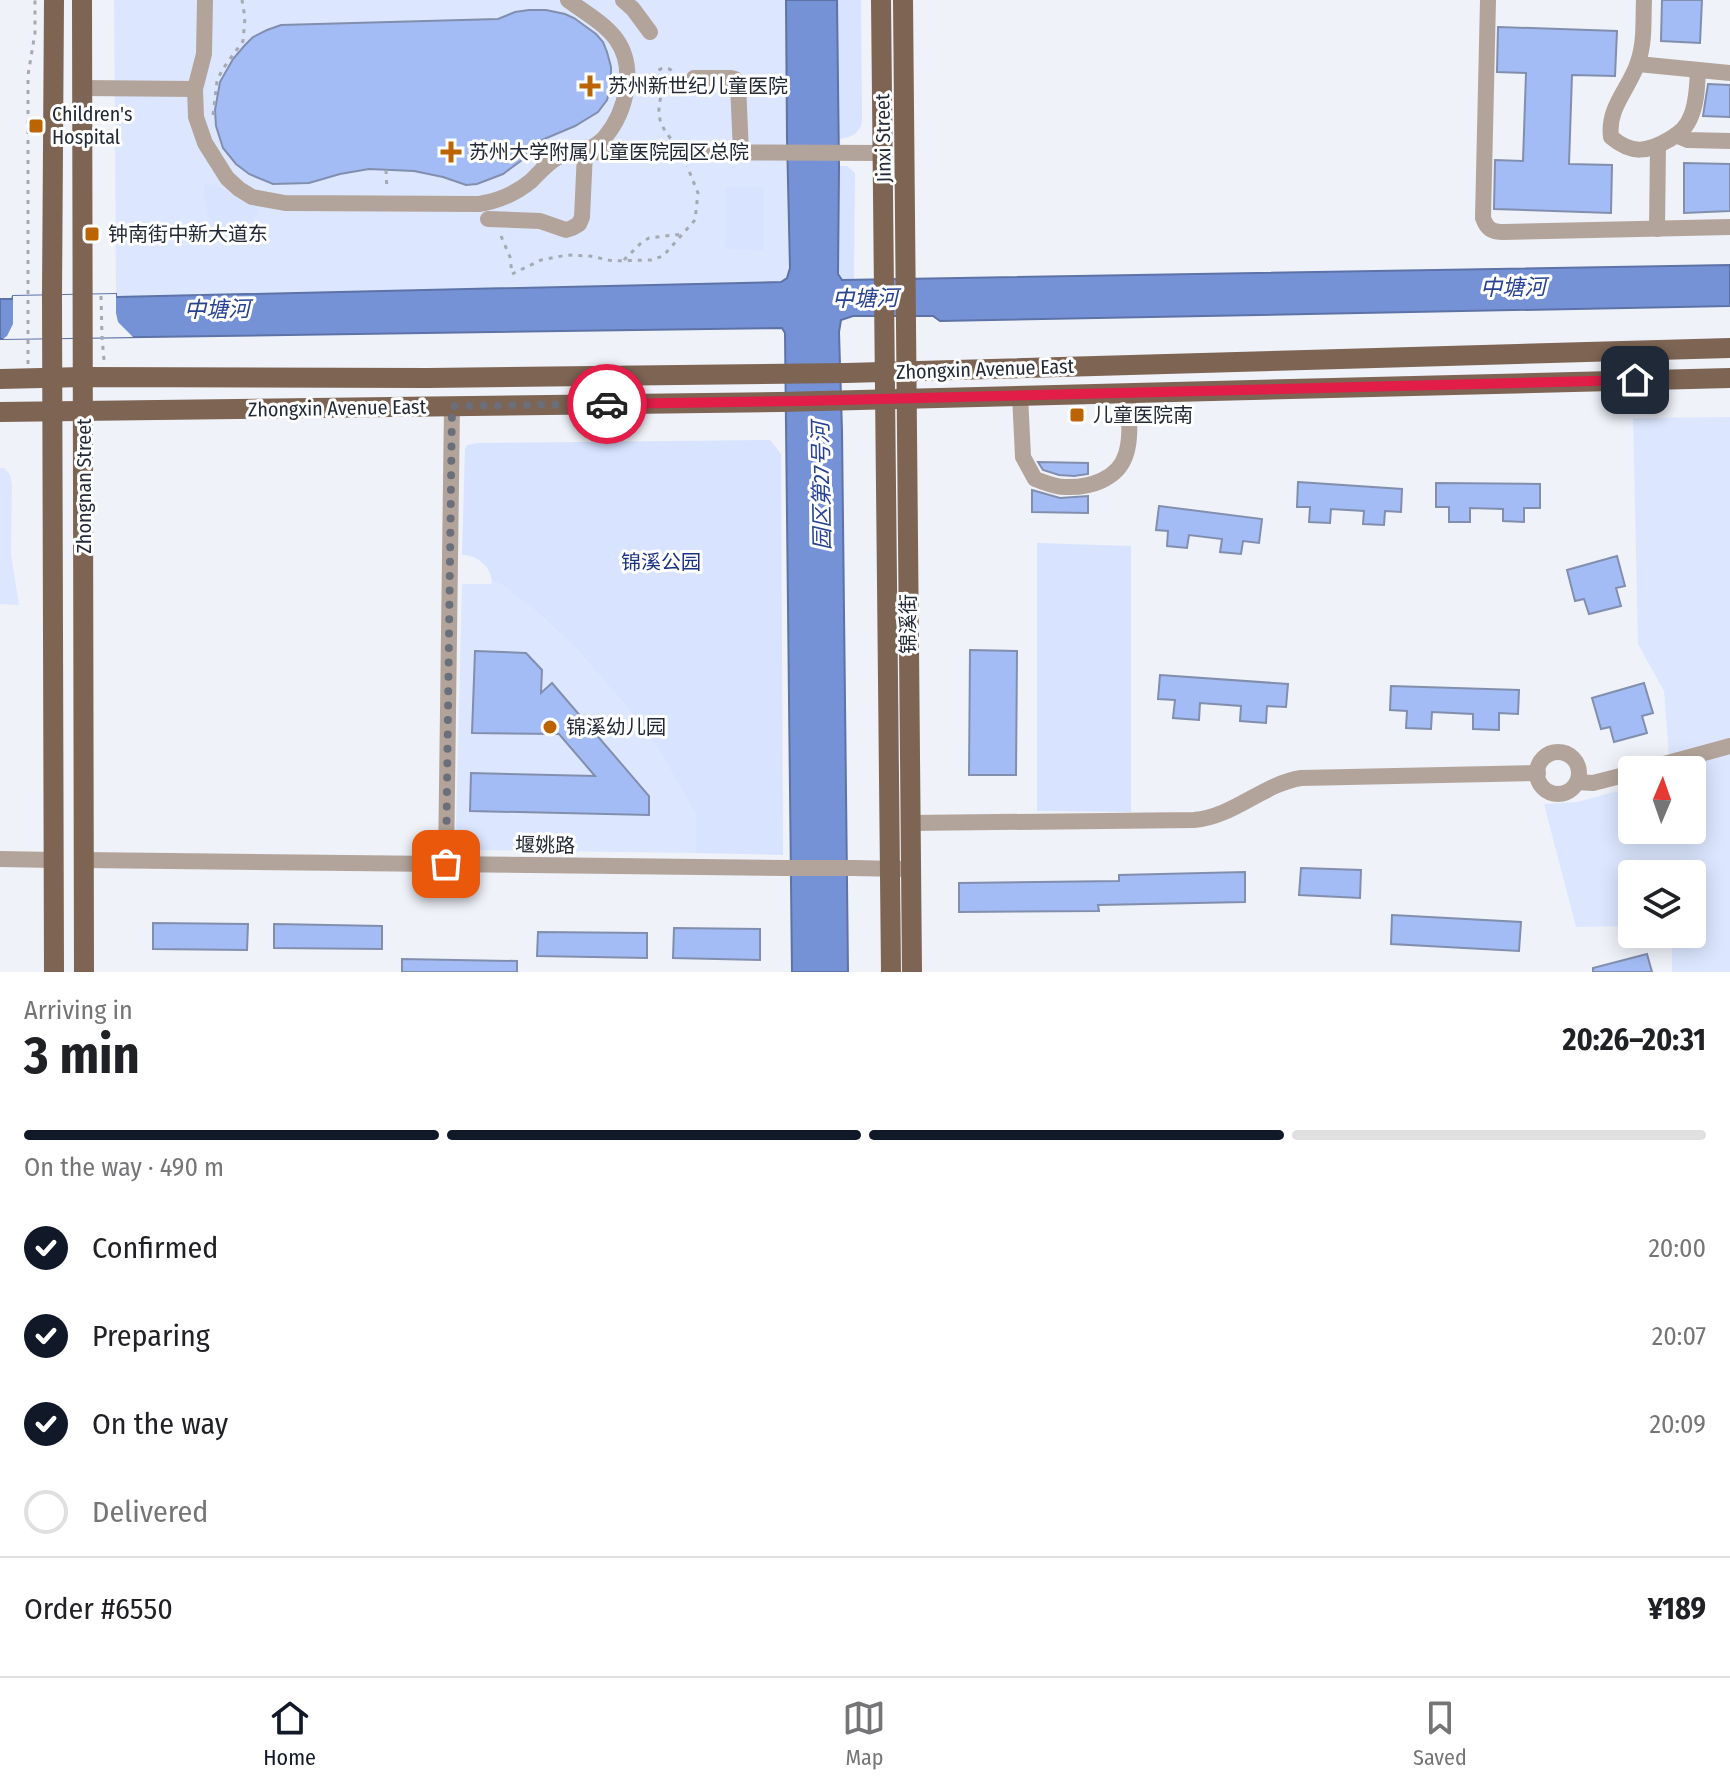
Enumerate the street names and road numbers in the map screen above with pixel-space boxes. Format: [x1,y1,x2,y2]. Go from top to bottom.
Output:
street label: Jinxi Street [870,93,896,183]
street label: Zhongxin Avenue East [896,354,1075,384]
street label: Zhongxin Avenue East [248,394,427,422]
street label: Zhongnan Street [72,418,96,554]
street label: 锦溪街 [896,594,920,654]
street label: 堰姚路 [515,832,575,858]

